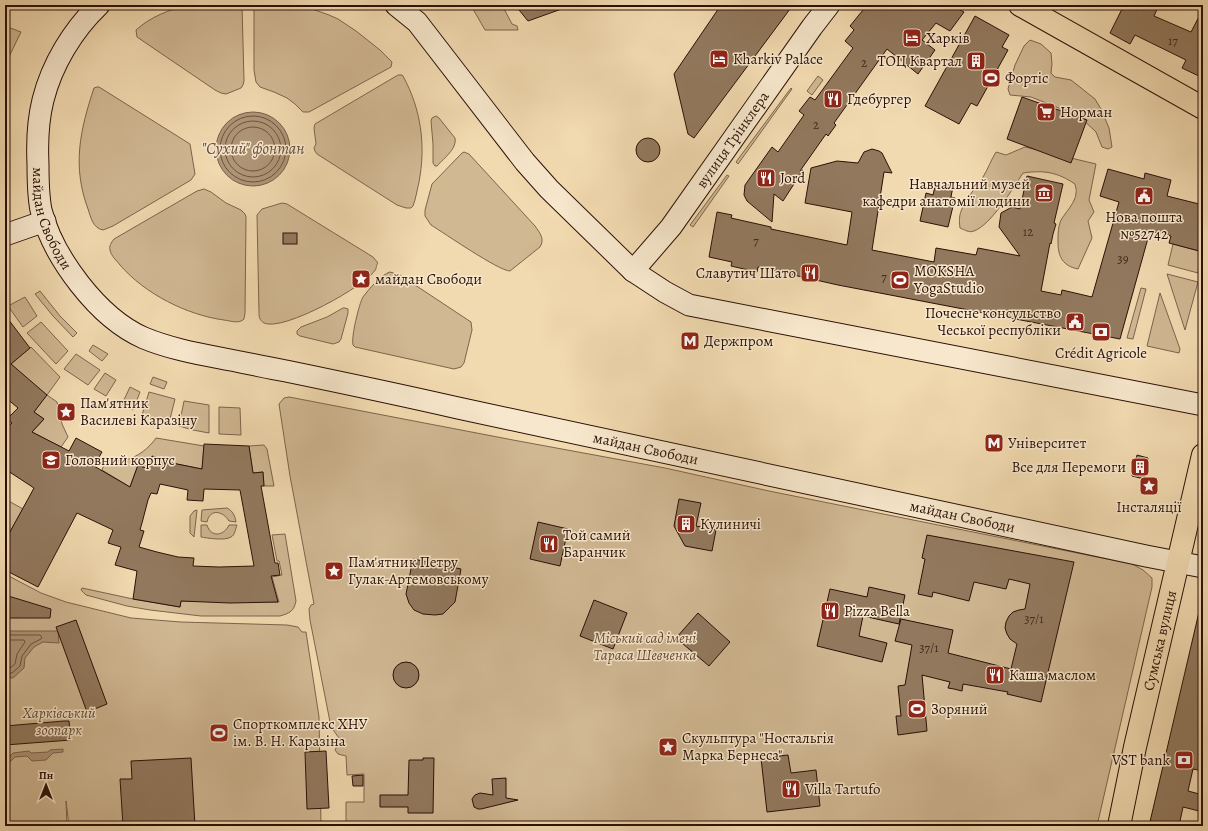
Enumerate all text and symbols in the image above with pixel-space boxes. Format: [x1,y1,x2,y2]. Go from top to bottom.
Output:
hotel icon: Харків [901,27,923,49]
place label: Харків [926,28,970,48]
house number: 17 [1168,32,1178,49]
hotel icon: Kharkiv Palace [708,48,730,70]
place label: Kharkiv Palace [733,49,823,69]
building icon: ТОЦ Квартал [965,50,987,72]
place label: ТОЦ Квартал [877,51,962,71]
house number: 2 [861,54,867,71]
sports icon: Фортiс [980,67,1002,89]
place label: Фортiс [1005,68,1048,88]
street label: вулиця Трінклера [691,87,774,192]
restaurant icon: Гдебургер [822,88,844,110]
place label: Гдебургер [847,89,911,109]
supermarket icon: Норман [1035,101,1057,123]
place label: Норман [1060,102,1112,122]
house number: 2 [813,116,819,133]
water label: "Сухий" фонтан [202,138,304,160]
street label: майдан Свободи [28,167,77,274]
restaurant icon: Jord [755,167,777,189]
place label: Jord [780,168,806,188]
place label: Навчальний музей кафедри анатомії людини [862,174,1030,211]
museum icon: Навчальний музей кафедри анатомії людини [1033,182,1055,204]
public building icon: Нова пошта №52742 [1133,185,1155,207]
place label: Нова пошта №52742 [1105,207,1183,244]
house number: 12 [1023,223,1033,240]
house number: 7 [753,232,759,249]
house number: 39 [1117,250,1129,267]
place label: MOKSHA YogaStudio [913,261,984,298]
restaurant icon: Славутич Шато [799,262,821,284]
place label: Славутич Шато [696,263,796,283]
place icon: майдан Свободи [350,268,372,290]
house number: 7 [881,268,887,285]
place label: майдан Свободи [375,269,482,289]
sports icon: MOKSHA YogaStudio [889,269,911,291]
place label: Почесне консульство Чеської республіки [925,303,1061,340]
public building icon: Почесне консульство Чеської республіки [1064,311,1086,333]
bank icon: Crédit Agricole [1090,321,1112,343]
metro station icon: Держпром [679,330,701,352]
place label: Держпром [704,331,773,351]
place label: Crédit Agricole [1055,343,1147,363]
place label: Пам'ятник Василеві Каразіну [80,393,197,430]
place icon: Пам'ятник Василеві Каразіну [55,401,77,423]
street label: майдан Свободи [591,427,701,469]
metro station icon: Університет [983,432,1005,454]
place label: Університет [1008,433,1087,453]
school or university icon: Головний корпус [40,449,62,471]
place label: Головний корпус [65,450,175,470]
building icon: Все для Перемоги [1129,456,1151,478]
place label: Все для Перемоги [1011,457,1126,477]
place icon: Інсталяції [1138,475,1160,497]
street label: майдан Свободи [908,495,1017,538]
place label: Інсталяції [1116,497,1182,517]
building icon: Кулиничі [675,513,697,535]
place label: Кулиничі [700,514,761,534]
place label: Той самий Баранчик [563,525,631,562]
restaurant icon: Той самий Баранчик [538,533,560,555]
place label: Пам'ятник Петру Гулак-Артемовському [348,552,489,589]
place icon: Пам'ятник Петру Гулак-Артемовському [323,560,345,582]
street label: Сумська вулиця [1138,588,1181,693]
restaurant icon: Pizza Bella [819,600,841,622]
place label: Pizza Bella [844,601,910,621]
house number: 37/1 [1024,610,1044,627]
park label: Міський сад імені Тараса Шевченка [594,628,696,665]
house number: 37/1 [919,639,939,656]
restaurant icon: Каша маслом [984,664,1006,686]
place label: Каша маслом [1009,665,1096,685]
sports icon: Зоряний [906,698,928,720]
place label: Зоряний [931,699,988,719]
park label: Харківський зоопарк [21,703,96,740]
place label: Спорткомплекс ХНУ ім. В. Н. Каразіна [233,714,368,751]
sports icon: Спорткомплекс ХНУ ім. В. Н. Каразіна [208,722,230,744]
place label: Скульптура "Ностальгія Марка Бернеса" [682,728,834,765]
place icon: Скульптура "Ностальгія Марка Бернеса" [657,736,679,758]
bank icon: VST bank [1173,749,1195,771]
place label: VST bank [1111,750,1171,770]
north arrow [26,765,66,805]
text: Пн [39,768,54,783]
restaurant icon: Villa Tartufo [780,778,802,800]
place label: Villa Tartufo [804,779,880,799]

